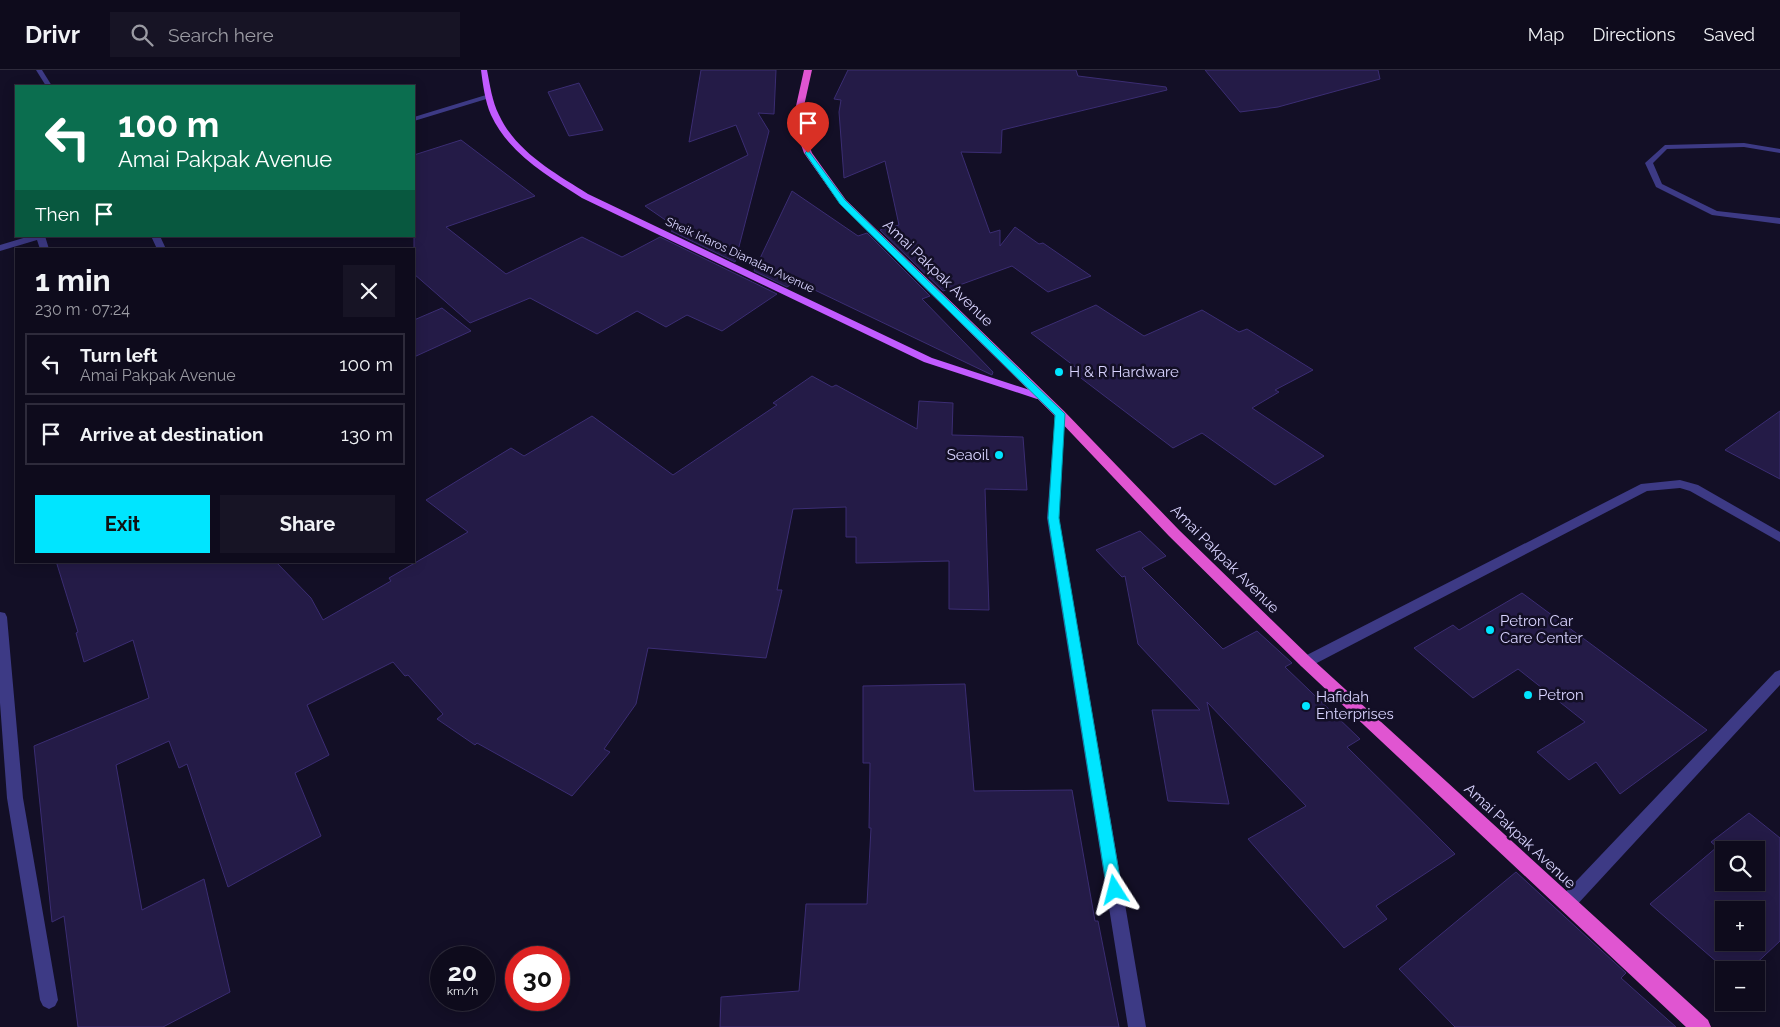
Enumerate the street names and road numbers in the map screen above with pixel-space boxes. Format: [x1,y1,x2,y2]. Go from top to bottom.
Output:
street label: Sheik Idaros Dianalan Avenue [663,214,817,296]
street label: Amai Pakpak Avenue [879,216,997,330]
street label: Amai Pakpak Avenue [1167,501,1283,617]
street label: Amai Pakpak Avenue [1460,780,1580,892]

